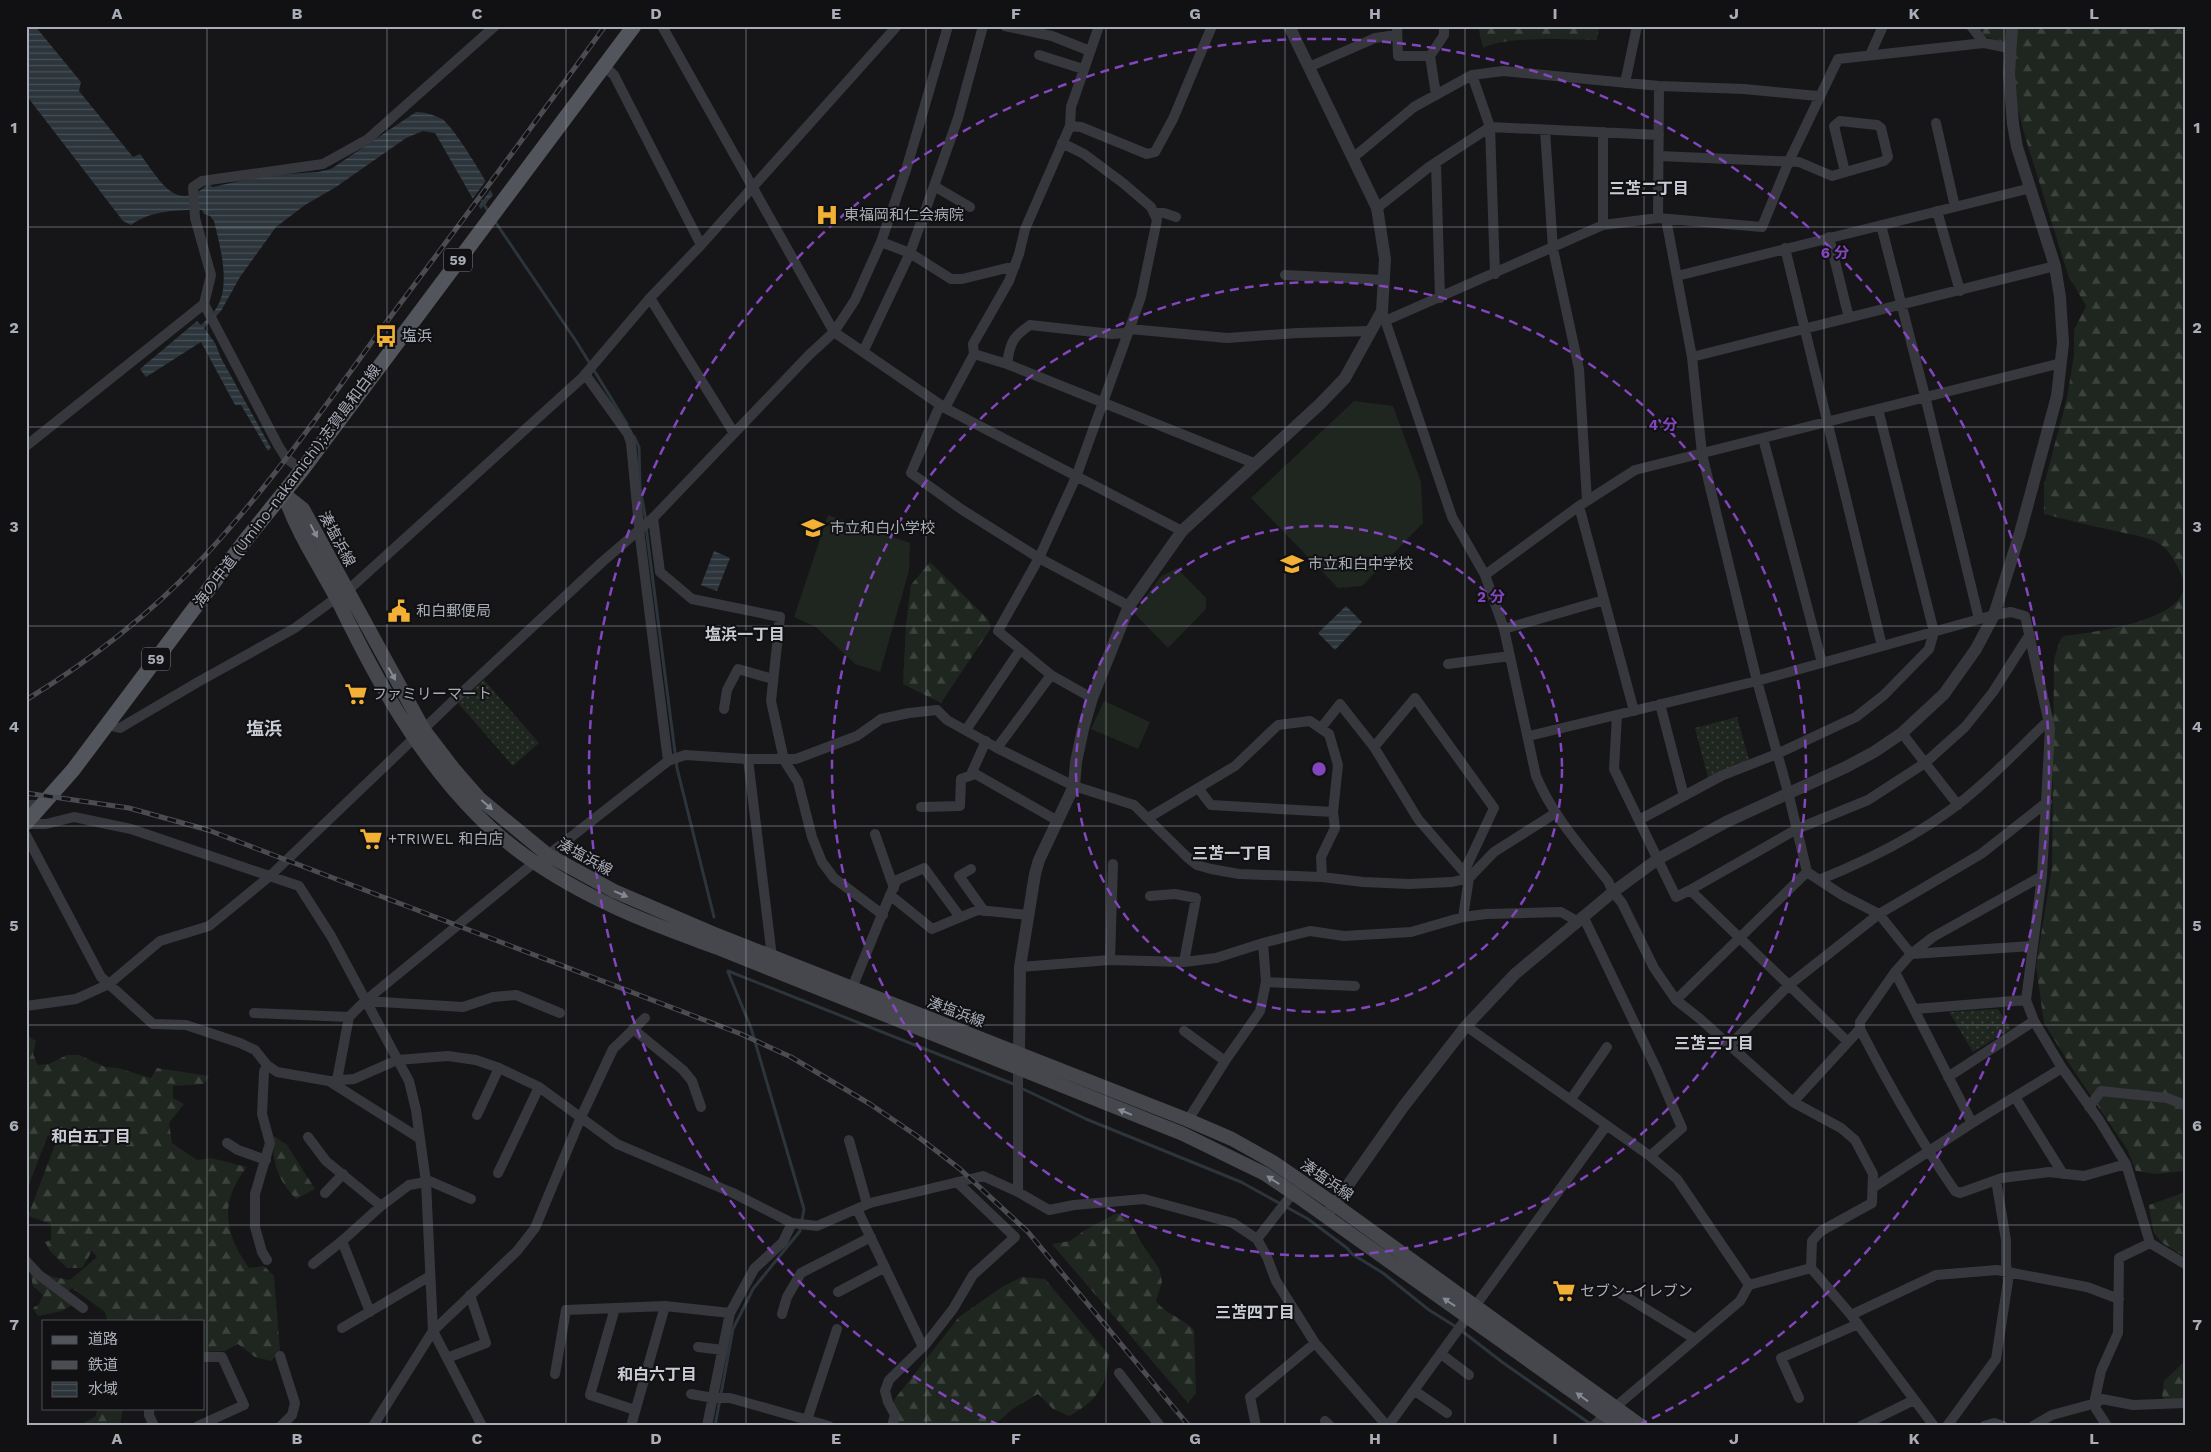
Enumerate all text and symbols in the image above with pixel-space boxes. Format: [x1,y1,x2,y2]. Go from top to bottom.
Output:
text: A [112,4,123,23]
text: B [292,4,303,23]
text: C [472,4,483,23]
text: D [650,4,662,23]
text: E [831,4,841,23]
text: F [1011,4,1021,23]
text: G [1189,4,1201,23]
text: H [1369,4,1381,23]
text: I [1552,4,1558,23]
text: J [1729,4,1739,23]
text: K [1908,4,1920,23]
text: L [2089,4,2099,23]
text: 1 [11,118,17,137]
text: 1 [2194,118,2200,137]
district label: 三苫二丁目 [1609,179,1689,198]
hospital icon: 東福岡和仁会病院 [814,202,840,228]
place label: 東福岡和仁会病院 [844,206,964,224]
text: 6 分 [1821,244,1849,262]
road number: 59 [444,248,472,272]
text: 2 [9,318,19,337]
text: 2 [2192,318,2202,337]
bus stop icon: 塩浜 [373,323,399,349]
place label: 塩浜 [402,327,432,345]
street label: 海の中道 (Umino-nakamichi);志賀島和白線 [190,361,384,611]
text: 4 分 [1649,416,1677,434]
street label: 湊塩浜線 [315,508,359,570]
school or university icon: 市立和白小学校 [800,515,826,541]
text: 3 [9,517,19,536]
text: 3 [2192,517,2202,536]
place label: 市立和白小学校 [830,519,935,537]
one-way arrow [310,524,318,538]
school or university icon: 市立和白中学校 [1279,551,1305,577]
place label: 市立和白中学校 [1308,555,1413,573]
text: 2 分 [1477,588,1505,606]
public building icon: 和白郵便局 [386,598,412,624]
place label: 和白郵便局 [416,602,491,620]
district label: 塩浜一丁目 [705,625,785,644]
road number: 59 [142,648,170,671]
one-way arrow [388,666,396,681]
supermarket icon: ファミリーマート [343,681,369,707]
place label: ファミリーマート [372,685,492,703]
text: 4 [9,717,19,736]
text: 4 [2192,717,2202,736]
district label: 塩浜 [246,718,282,739]
centre of rings [1310,760,1328,778]
one-way arrow [480,799,492,811]
supermarket icon: +TRIWEL 和白店 [358,826,384,852]
place label: +TRIWEL 和白店 [388,830,503,848]
street label: 湊塩浜線 [554,835,616,879]
district label: 三苫一丁目 [1192,844,1272,863]
one-way arrow [614,891,628,899]
text: 5 [9,916,19,935]
text: 5 [2192,916,2202,935]
street label: 湊塩浜線 [925,993,987,1031]
district label: 三苫三丁目 [1674,1034,1754,1053]
one-way arrow [1118,1107,1133,1115]
text: 6 [9,1116,19,1135]
text: 6 [2192,1116,2202,1135]
district label: 和白五丁目 [51,1127,131,1146]
street label: 湊塩浜線 [1297,1155,1357,1205]
one-way arrow [1266,1175,1279,1184]
supermarket icon: セブン-イレブン [1551,1278,1577,1304]
place label: セブン-イレブン [1580,1282,1693,1300]
one-way arrow [1442,1297,1456,1307]
district label: 三苫四丁目 [1215,1303,1295,1322]
text: 7 [9,1315,19,1334]
text: 7 [2192,1315,2202,1334]
legend [42,1320,205,1410]
text: 道路 [88,1330,118,1348]
text: 鉄道 [88,1356,118,1374]
district label: 和白六丁目 [617,1365,697,1384]
text: 水域 [88,1380,118,1398]
one-way arrow [1575,1392,1588,1402]
text: A [112,1429,123,1448]
text: B [292,1429,303,1448]
text: C [472,1429,483,1448]
text: D [650,1429,662,1448]
text: E [831,1429,841,1448]
text: F [1011,1429,1021,1448]
text: G [1189,1429,1201,1448]
text: H [1369,1429,1381,1448]
text: I [1552,1429,1558,1448]
text: J [1729,1429,1739,1448]
text: K [1908,1429,1920,1448]
text: L [2089,1429,2099,1448]

